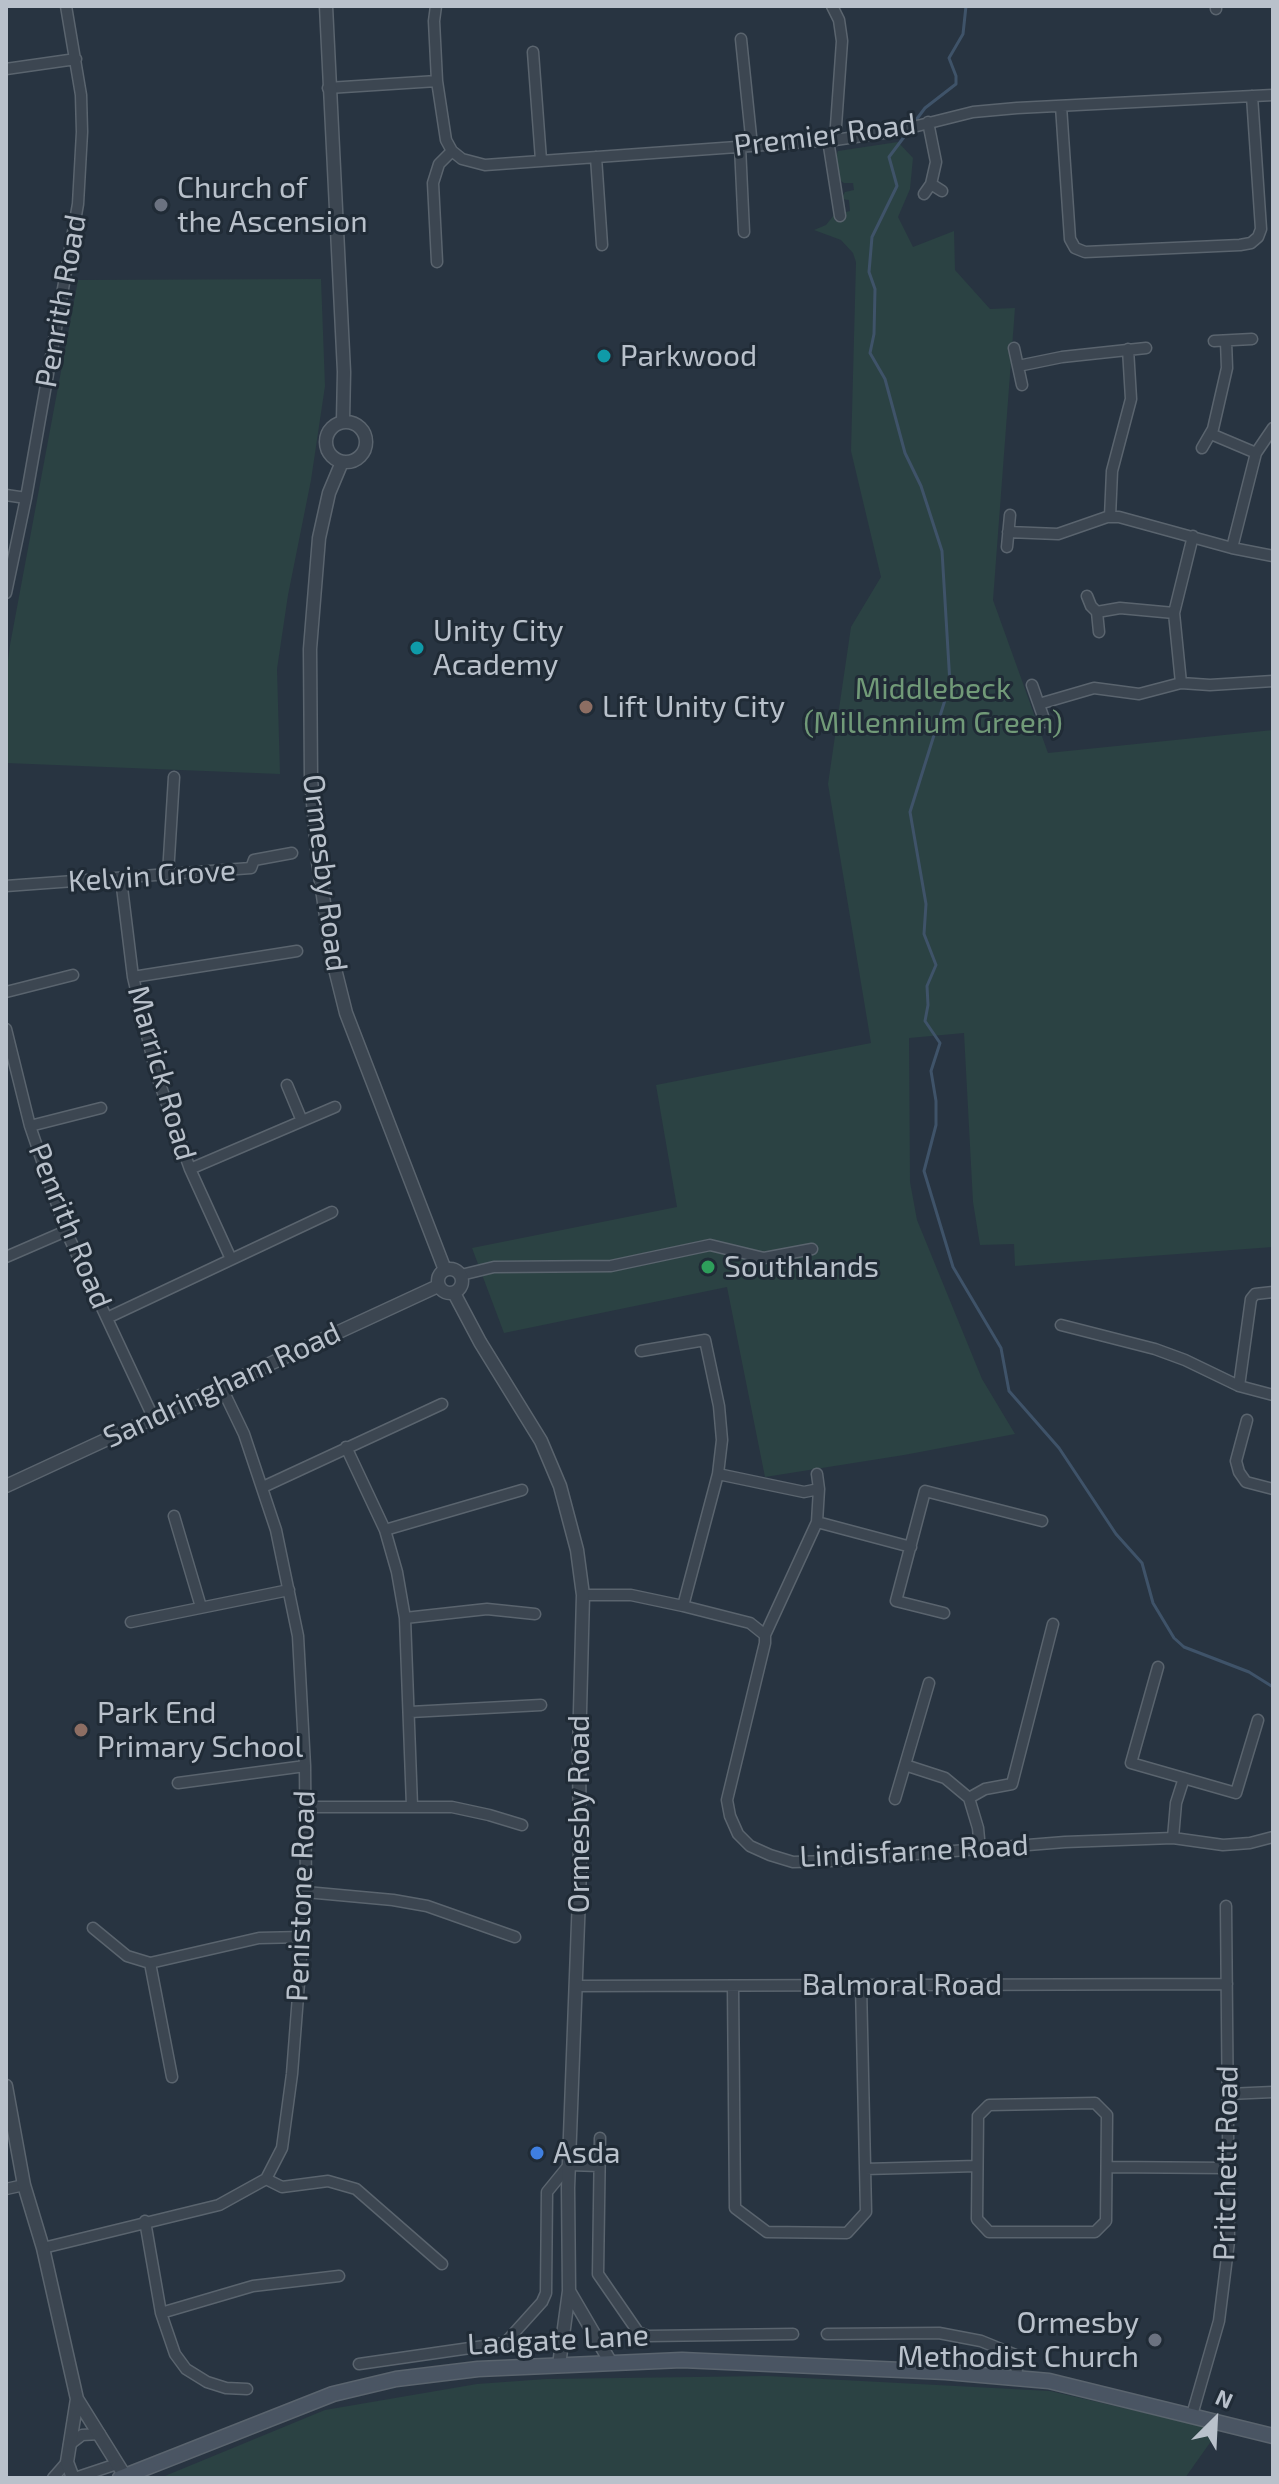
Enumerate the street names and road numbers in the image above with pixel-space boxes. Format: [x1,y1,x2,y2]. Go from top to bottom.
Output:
street label: Premier Road [732,106,918,164]
street label: Penrith Road [28,212,94,390]
street label: Ormesby Road [295,772,355,974]
street label: Kelvin Grove [67,852,237,900]
street label: Marrick Road [120,982,204,1164]
street label: Penrith Road [21,1138,119,1314]
street label: Sandringham Road [98,1314,346,1456]
street label: Ormesby Road [561,1715,597,1913]
street label: Penistone Road [279,1790,323,2002]
street label: Lindisfarne Road [799,1827,1029,1875]
street label: Balmoral Road [802,1967,1002,2003]
street label: Pritchett Road [1206,2065,1246,2261]
street label: Ladgate Lane [466,2317,650,2363]

